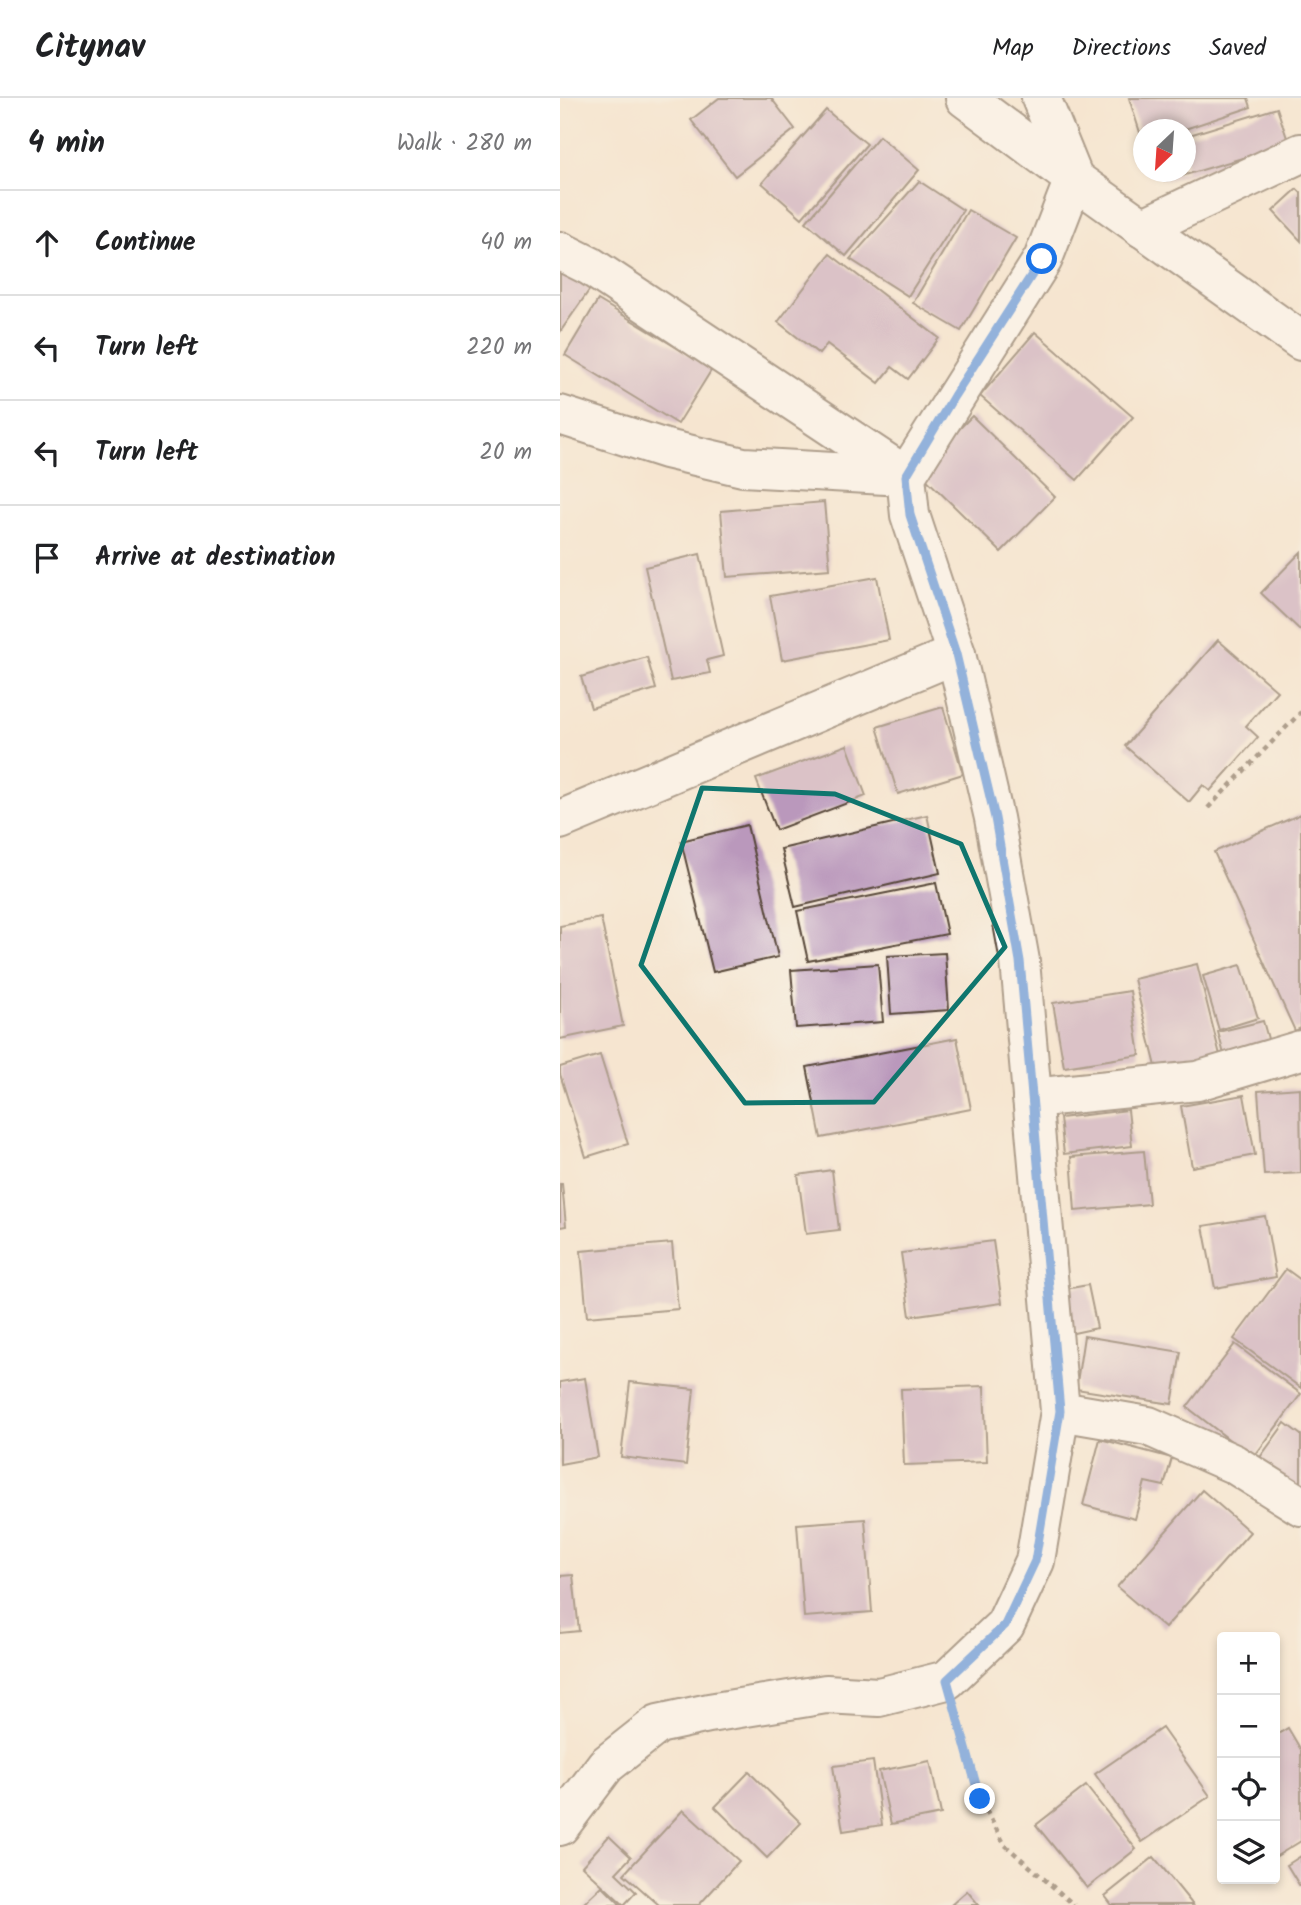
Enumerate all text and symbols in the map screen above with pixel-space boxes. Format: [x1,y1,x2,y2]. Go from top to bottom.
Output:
text: Citynav [35,22,145,75]
text: Map [992,29,1034,68]
text: Directions [1072,29,1171,68]
text: Saved [1209,29,1266,68]
north arrow [1133,119,1196,182]
text: 4 min [28,120,105,168]
text: Walk · 280 m [397,126,532,162]
text: Continue [95,222,196,264]
icon: ahead [28,224,66,262]
text: 40 m [480,225,532,261]
route start [1026,243,1057,274]
text: Turn left [95,327,198,369]
icon: left [28,329,66,367]
text: 220 m [466,330,532,366]
text: Turn left [95,432,198,474]
icon: left [28,434,66,472]
text: 20 m [480,435,532,471]
text: Arrive at destination [95,537,335,579]
icon: arrive [28,539,66,577]
map controls [1217,1632,1280,1884]
button: + [1217,1632,1280,1695]
button: − [1217,1695,1280,1758]
button: locate [1217,1758,1280,1821]
route end [964,1783,995,1814]
button: layers [1217,1821,1280,1884]

